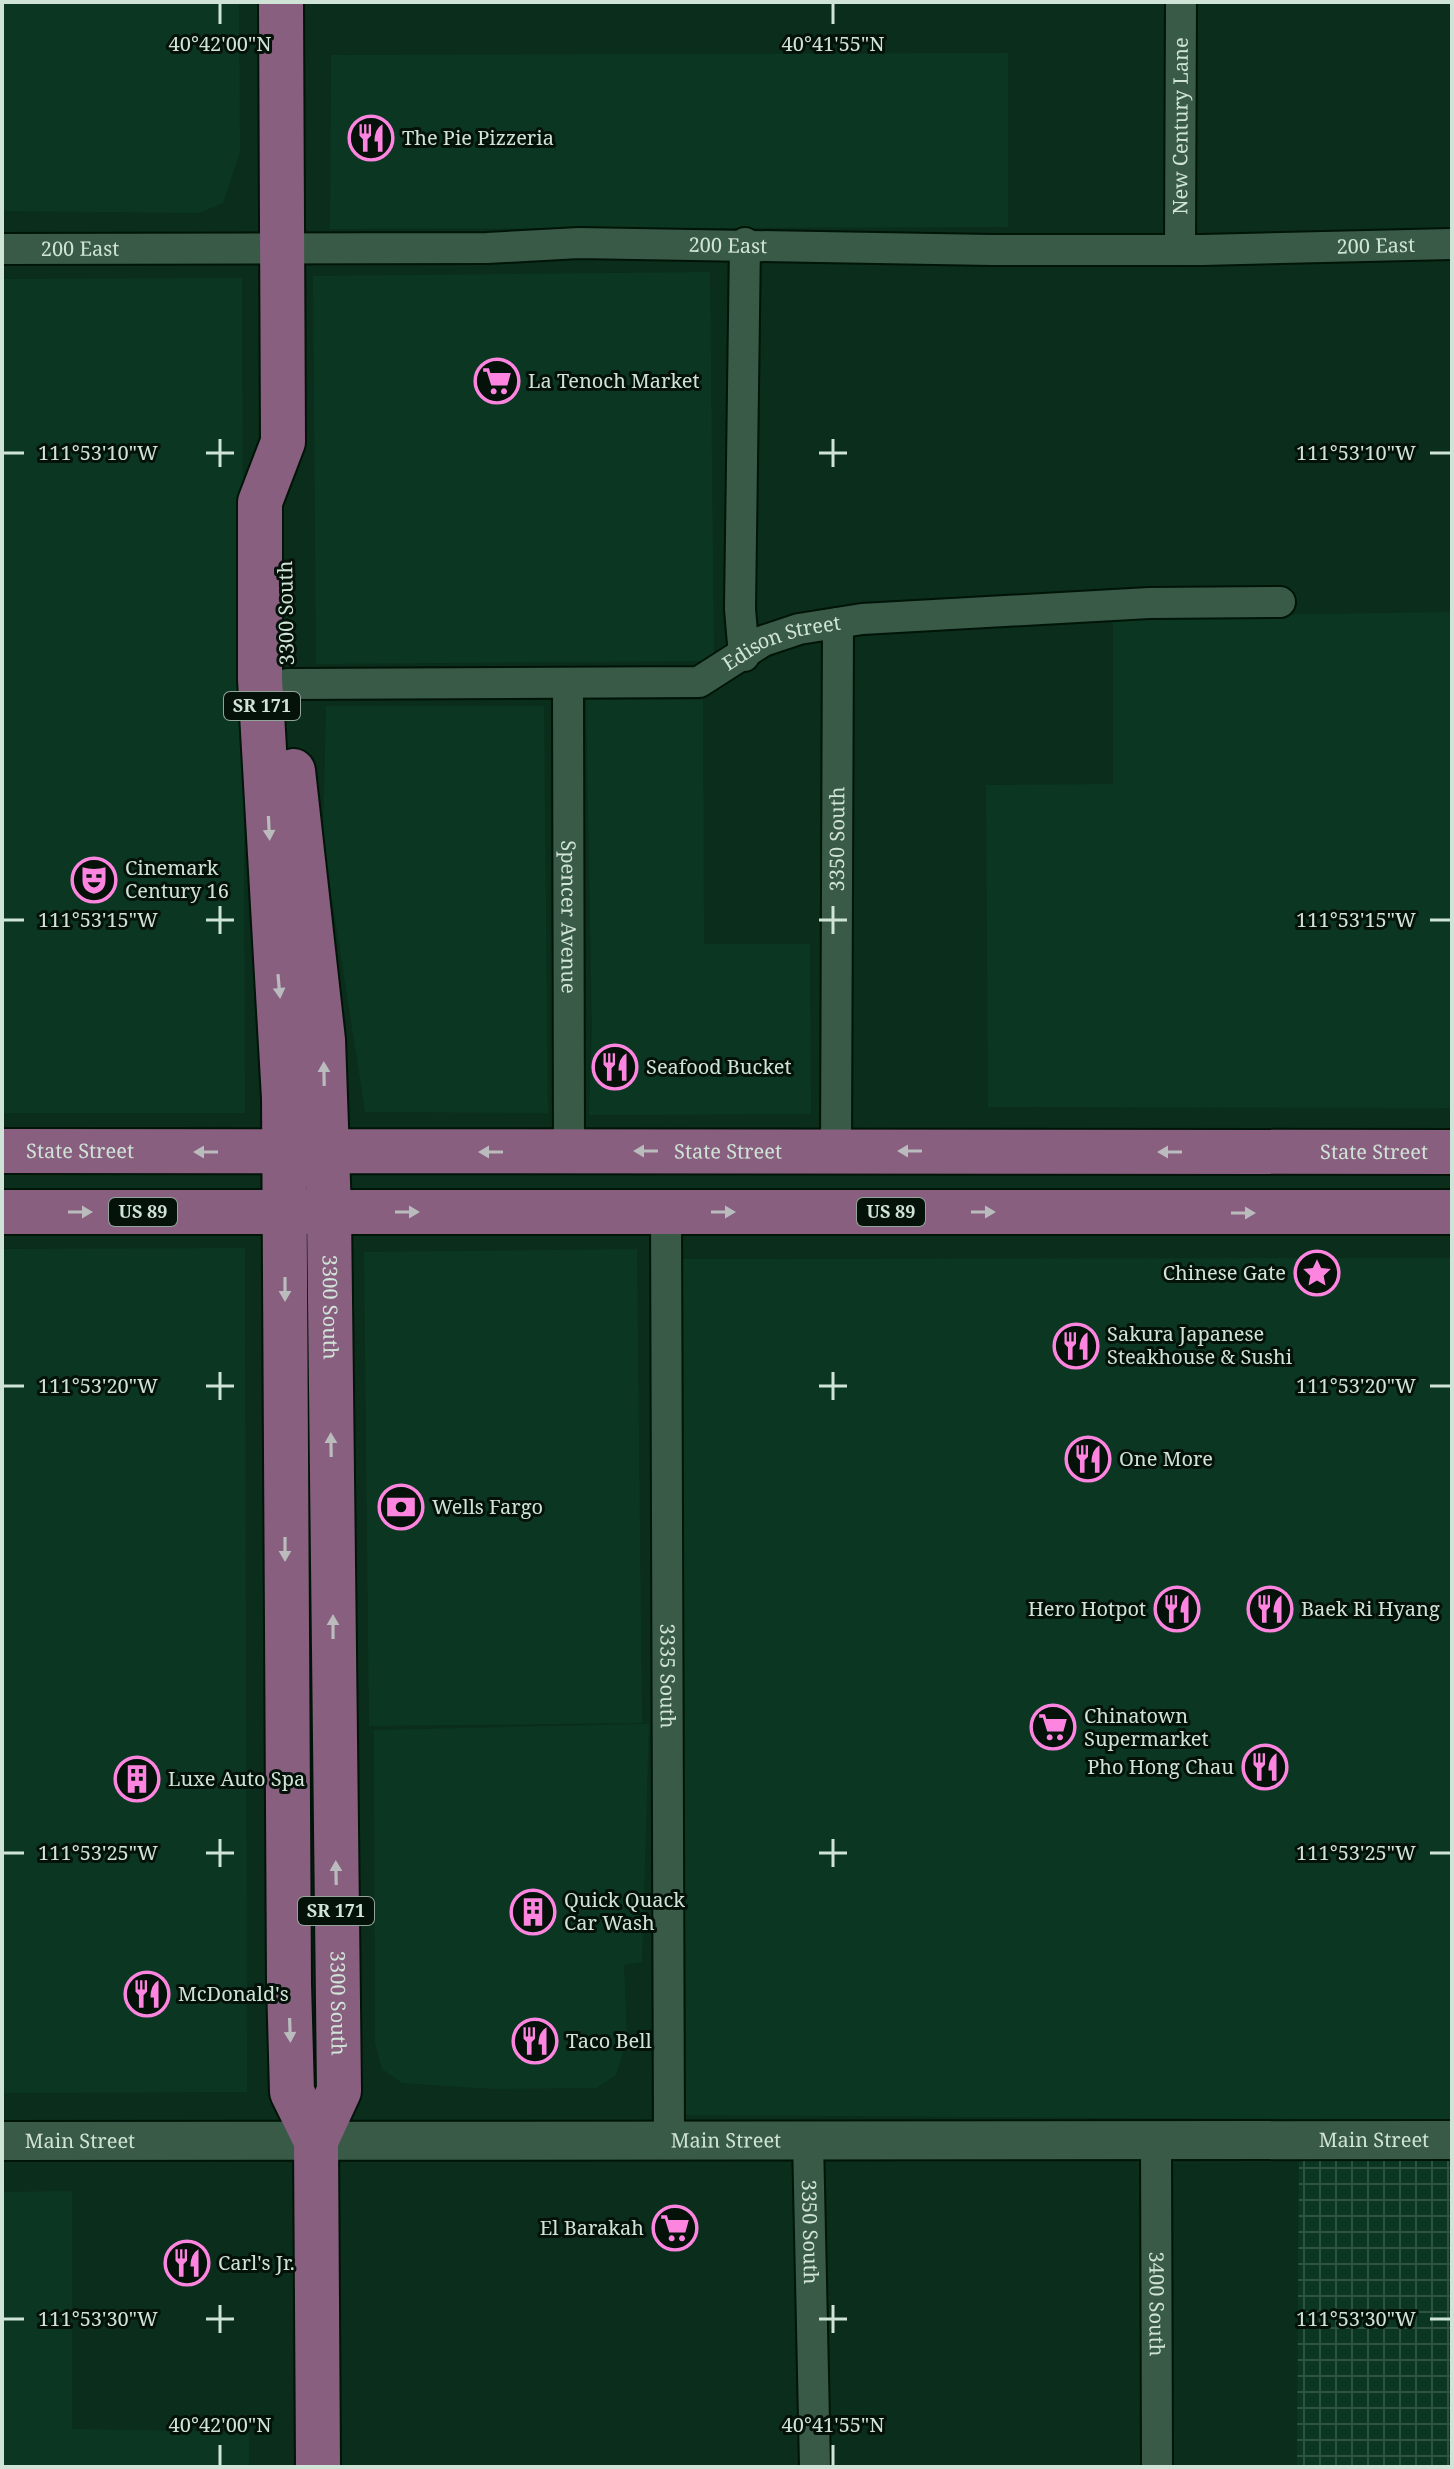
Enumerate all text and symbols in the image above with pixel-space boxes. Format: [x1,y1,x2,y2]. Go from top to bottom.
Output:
text: 40°42'00"N [169,30,271,57]
text: 40°41'55"N [782,30,884,57]
street label: New Century Lane [1166,37,1194,215]
restaurant icon: The Pie Pizzeria [347,114,395,162]
place label: The Pie Pizzeria [402,124,554,151]
street label: 200 East [688,231,767,259]
street label: 200 East [1336,231,1415,260]
street label: 200 East [41,235,119,262]
supermarket icon: La Tenoch Market [473,357,521,405]
place label: La Tenoch Market [528,367,700,394]
text: 111°53'10"W [38,439,158,466]
text: 111°53'10"W [1296,439,1416,466]
street label: 3300 South [271,560,300,666]
street label: Edison Street [717,609,842,677]
road number: SR 171 [224,692,300,720]
street label: 3350 South [823,786,850,891]
one-way arrow [263,816,276,841]
street label: Spencer Avenue [555,840,583,994]
place label: Cinemark Century 16 [125,854,229,904]
theatre icon: Cinemark Century 16 [70,856,118,904]
text: 111°53'15"W [38,906,158,933]
text: 111°53'15"W [1296,906,1416,933]
one-way arrow [273,974,286,999]
restaurant icon: Seafood Bucket [591,1043,639,1091]
place label: Seafood Bucket [646,1053,791,1080]
one-way arrow [318,1061,330,1086]
street label: State Street [26,1137,134,1164]
street label: State Street [674,1137,782,1165]
street label: State Street [1320,1138,1428,1165]
one-way arrow [633,1145,658,1157]
one-way arrow [897,1145,922,1157]
one-way arrow [193,1146,218,1158]
one-way arrow [478,1146,503,1158]
one-way arrow [1157,1146,1182,1159]
road number: US 89 [109,1198,177,1226]
road number: US 89 [857,1198,925,1226]
one-way arrow [68,1206,93,1218]
one-way arrow [395,1206,420,1218]
one-way arrow [711,1206,736,1218]
one-way arrow [971,1206,996,1218]
one-way arrow [1231,1207,1256,1219]
place icon: Chinese Gate [1293,1249,1341,1297]
street label: 3300 South [316,1255,345,1360]
place label: Chinese Gate [1163,1259,1286,1286]
one-way arrow [279,1277,291,1302]
place label: Sakura Japanese Steakhouse & Sushi [1107,1320,1293,1370]
restaurant icon: Sakura Japanese Steakhouse & Sushi [1052,1322,1100,1370]
text: 111°53'20"W [38,1372,158,1399]
text: 111°53'20"W [1296,1372,1416,1399]
one-way arrow [325,1432,338,1457]
restaurant icon: One More [1064,1435,1112,1483]
place label: One More [1119,1445,1213,1472]
bank icon: Wells Fargo [377,1483,425,1531]
place label: Wells Fargo [432,1493,543,1520]
one-way arrow [279,1537,291,1562]
restaurant icon: Hero Hotpot [1153,1585,1201,1633]
restaurant icon: Baek Ri Hyang [1246,1585,1294,1633]
place label: Hero Hotpot [1028,1595,1146,1622]
place label: Baek Ri Hyang [1301,1595,1440,1622]
one-way arrow [327,1614,339,1639]
street label: 3335 South [654,1624,682,1729]
place label: Chinatown Supermarket [1084,1702,1209,1752]
supermarket icon: Chinatown Supermarket [1029,1703,1077,1751]
restaurant icon: Pho Hong Chau [1241,1743,1289,1791]
place label: Pho Hong Chau [1087,1753,1234,1780]
building icon: Luxe Auto Spa [113,1755,161,1803]
place label: Luxe Auto Spa [168,1765,305,1792]
text: 111°53'25"W [38,1839,158,1866]
text: 111°53'25"W [1296,1839,1416,1866]
one-way arrow [330,1860,342,1885]
place label: Quick Quack Car Wash [564,1886,685,1936]
building icon: Quick Quack Car Wash [509,1888,557,1936]
road number: SR 171 [298,1897,374,1925]
street label: 3300 South [324,1951,353,2056]
restaurant icon: McDonald's [123,1970,171,2018]
place label: McDonald's [178,1980,289,2007]
restaurant icon: Taco Bell [511,2017,559,2065]
one-way arrow [284,2018,297,2043]
place label: Taco Bell [566,2027,652,2054]
street label: Main Street [671,2126,781,2154]
street label: Main Street [1319,2126,1429,2153]
street label: Main Street [25,2127,135,2154]
street label: 3350 South [796,2179,825,2285]
supermarket icon: El Barakah [651,2204,699,2252]
place label: El Barakah [540,2214,644,2241]
restaurant icon: Carl's Jr. [163,2239,211,2287]
place label: Carl's Jr. [218,2249,295,2276]
street label: 3400 South [1143,2252,1171,2357]
text: 111°53'30"W [38,2305,158,2332]
text: 111°53'30"W [1296,2305,1416,2332]
text: 40°42'00"N [169,2411,271,2438]
text: 40°41'55"N [782,2411,884,2438]

